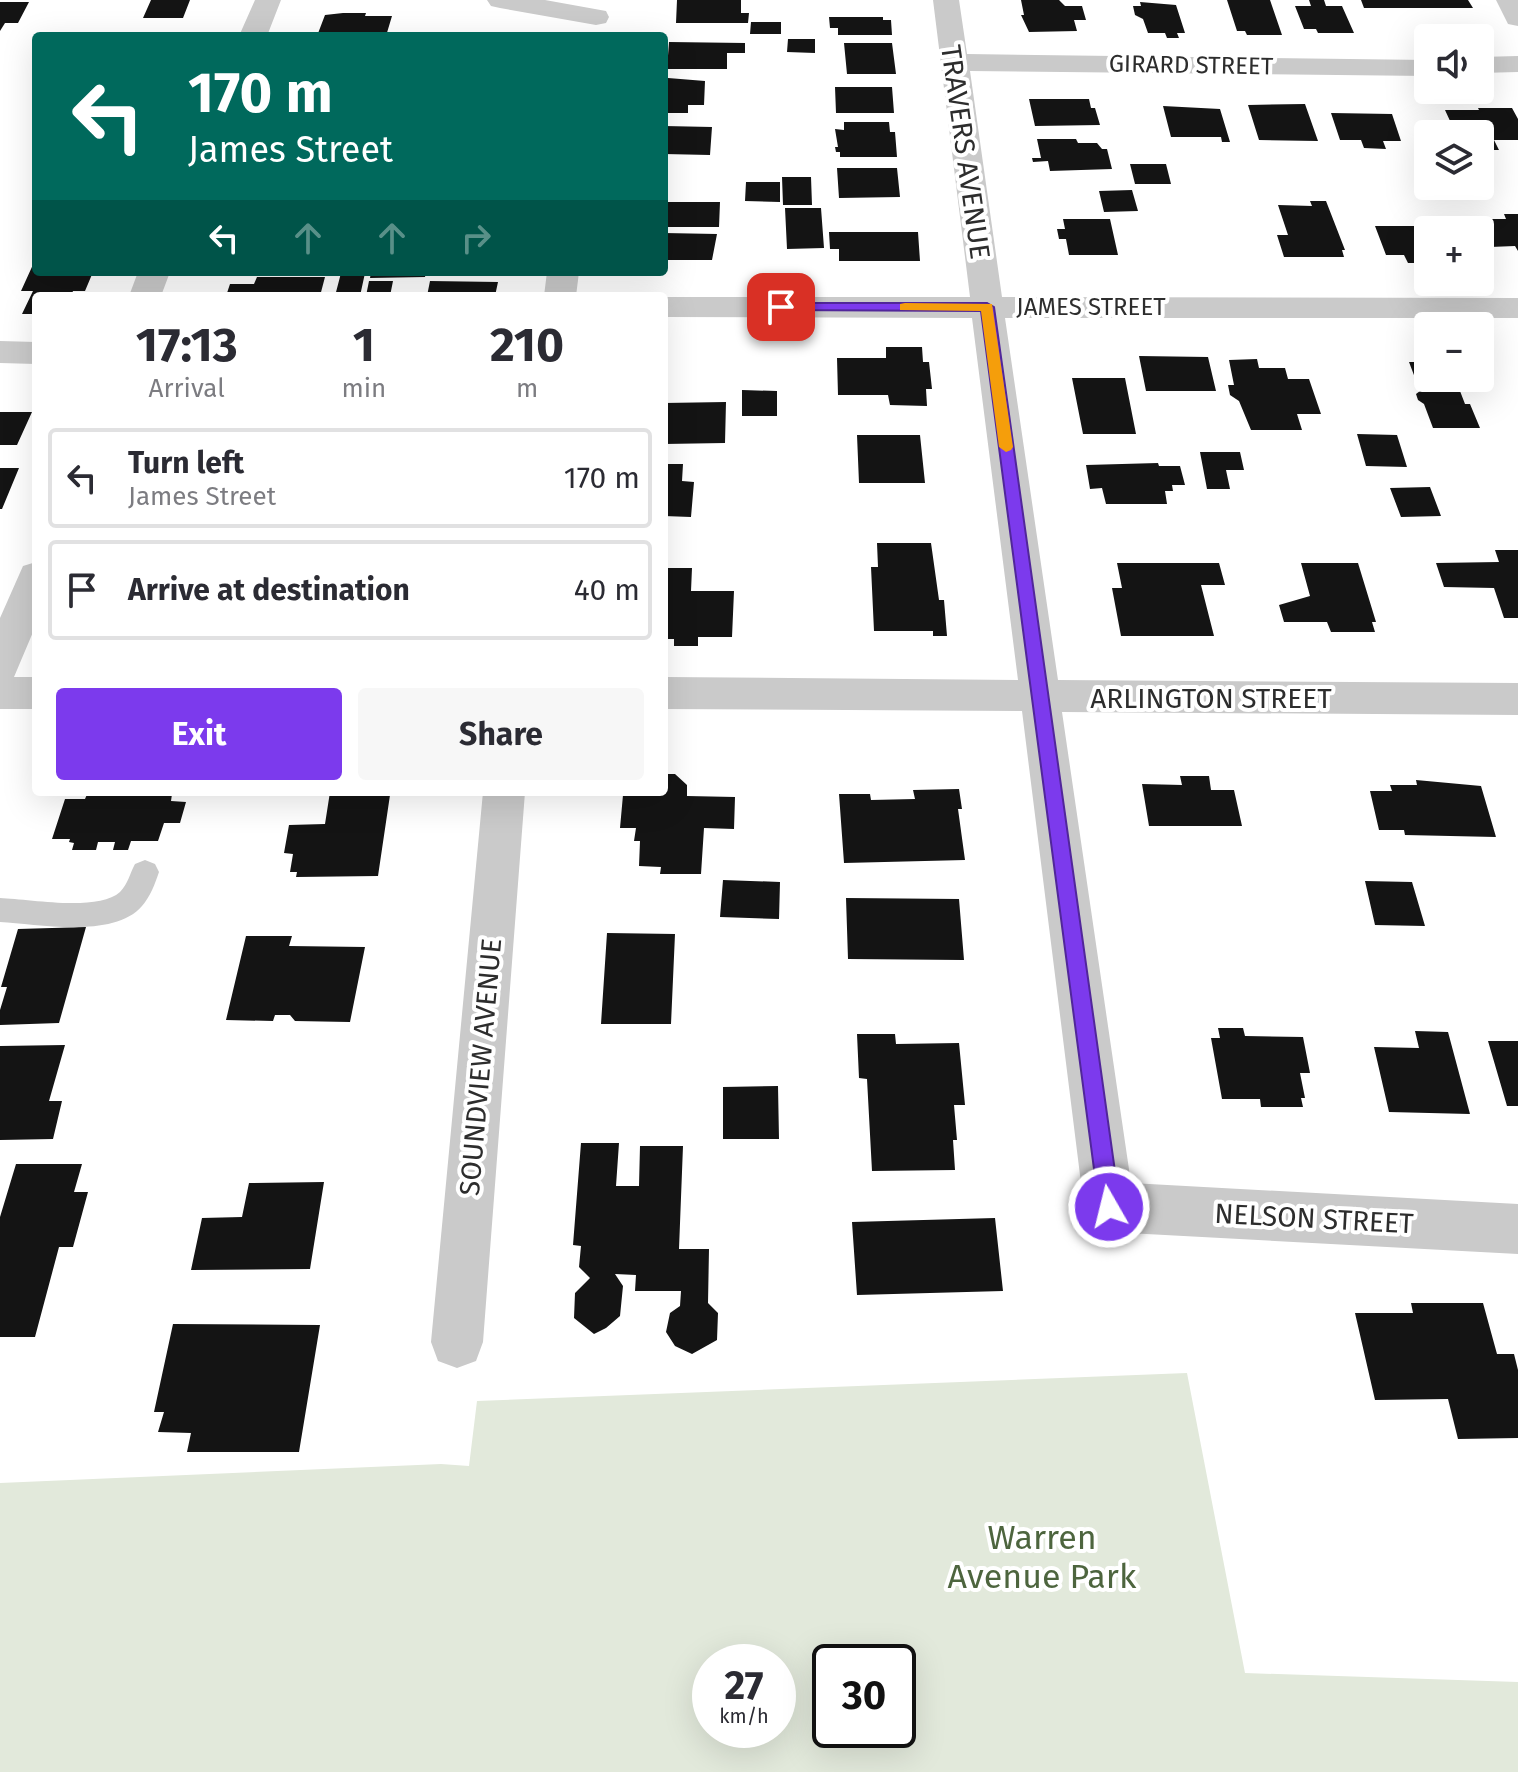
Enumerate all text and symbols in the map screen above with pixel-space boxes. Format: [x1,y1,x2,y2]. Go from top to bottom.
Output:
map controls [1414,24,1494,392]
button: sound [1414,24,1494,104]
street label: TRAVERS AVENUE [934,43,997,261]
street label: GIRARD STREET [1109,50,1274,80]
text: 170 m [188,60,333,127]
icon: left [56,64,160,168]
button: layers [1414,120,1494,200]
text: James Street [188,128,393,172]
icon: left [202,216,246,260]
icon: ahead [286,216,330,260]
icon: ahead [370,216,414,260]
icon: right [454,216,498,260]
button: + [1414,216,1494,296]
pin [747,273,815,341]
icon: arrive [759,285,803,329]
street label: JAMES STREET [1016,293,1166,321]
button: − [1414,312,1494,392]
text: 17:13 [136,316,238,374]
text: 1 [353,316,375,374]
text: 210 [490,316,564,374]
text: Arrival [149,373,225,404]
text: min [341,373,386,404]
text: m [516,373,538,404]
text: Turn left [128,445,244,481]
icon: left [60,456,104,500]
text: 170 m [564,460,640,496]
text: James Street [128,481,276,512]
icon: arrive [60,568,104,612]
text: Arrive at destination [128,572,410,608]
text: 40 m [574,572,640,608]
street label: ARLINGTON STREET [1090,682,1332,715]
button: Exit [56,688,342,780]
button: Share [358,688,644,780]
street label: SOUNDVIEW AVENUE [453,937,508,1197]
position arrow [1067,1165,1151,1249]
street label: NELSON STREET [1214,1197,1415,1240]
park label: Warren Avenue Park [948,1517,1137,1597]
speed limit sign: 30 [812,1644,916,1748]
text: 27 [725,1662,764,1710]
text: km/h [719,1704,769,1728]

